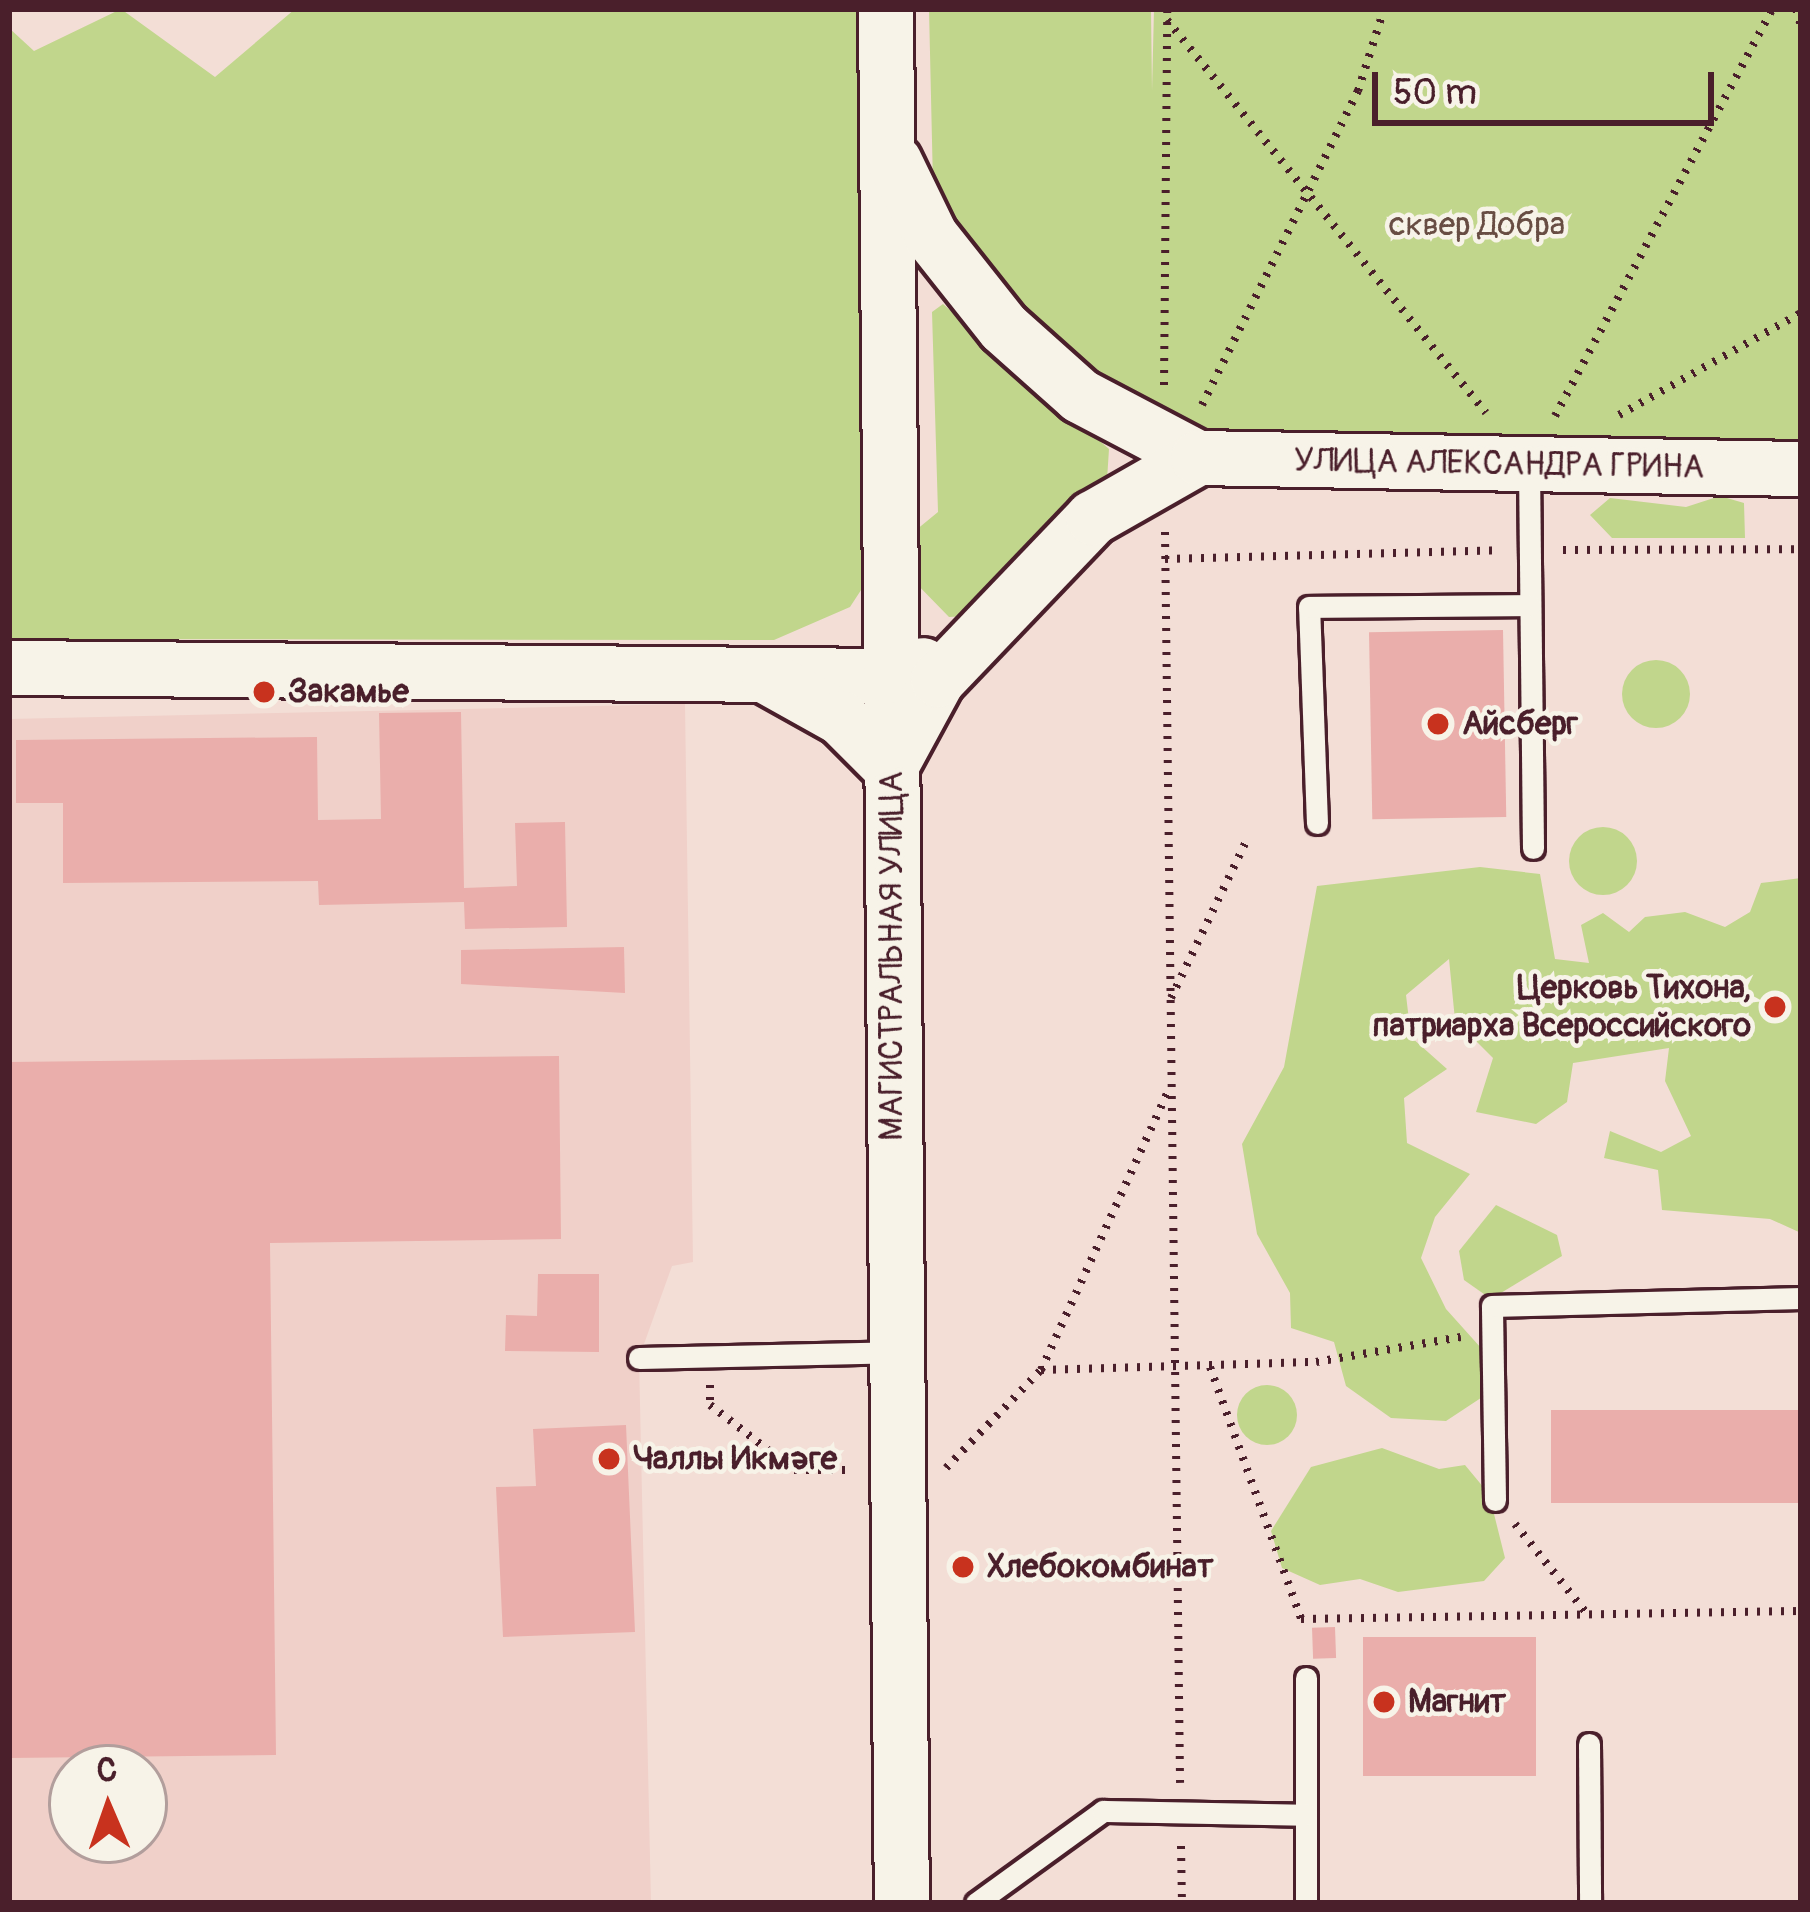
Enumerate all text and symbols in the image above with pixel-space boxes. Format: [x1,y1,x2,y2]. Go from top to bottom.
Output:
scale bar [1378,48,1720,122]
text: 50 m [1393,70,1477,115]
park label: сквер Добра [1389,205,1565,245]
street label: УЛИЦА АЛЕКСАНДРА ГРИНА [1293,441,1705,487]
place label: Закамье [288,672,409,712]
marker: Закамье [251,679,277,705]
place label: Айсберг [1462,704,1578,744]
marker: Айсберг [1425,711,1451,737]
street label: МАГИСТРАЛЬНАЯ УЛИЦА [872,771,912,1141]
place label: Церковь Тихона, патриарха Всероссийского [1373,968,1751,1046]
marker: Церковь Тихона, патриарха Всероссийского [1762,994,1788,1020]
place label: Чаллы Икмәге [633,1439,837,1479]
marker: Чаллы Икмәге [596,1446,622,1472]
place label: Хлебокомбинат [987,1547,1213,1587]
marker: Хлебокомбинат [950,1554,976,1580]
place label: Магнит [1408,1682,1506,1722]
marker: Магнит [1371,1689,1397,1715]
north arrow [48,1744,168,1864]
text: С [96,1750,118,1791]

